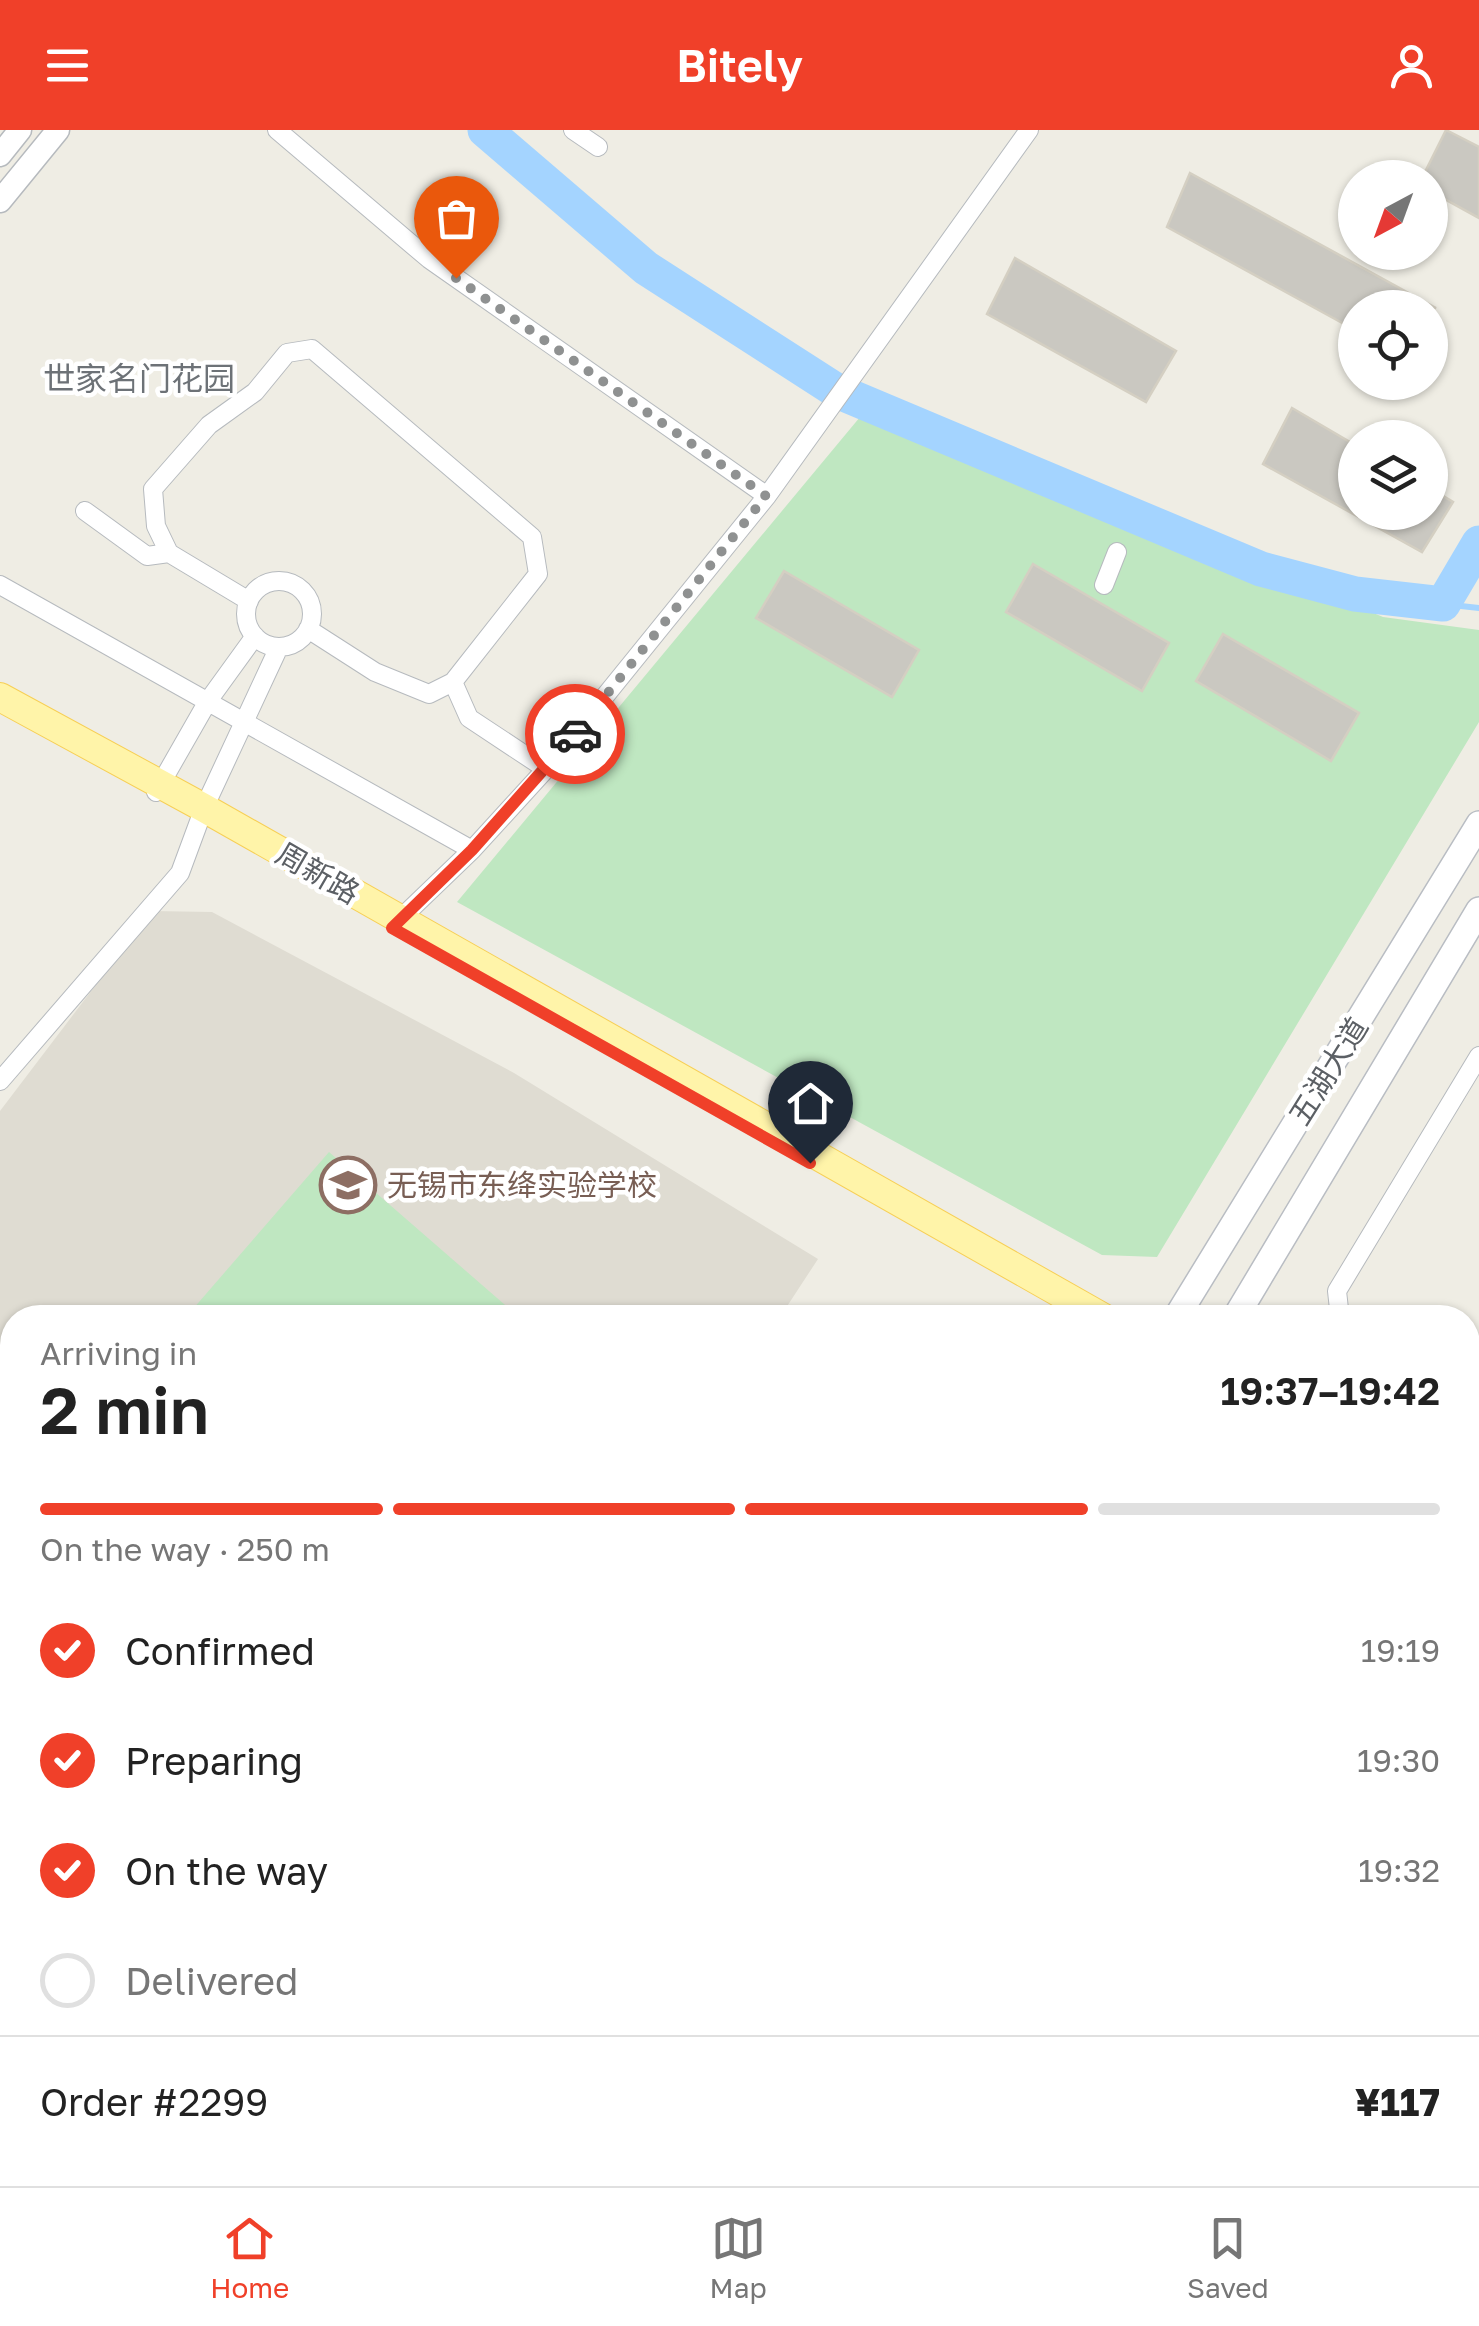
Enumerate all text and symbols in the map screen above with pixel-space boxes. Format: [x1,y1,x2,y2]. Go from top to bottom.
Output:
icon: menu [40,38,95,93]
text: Bitely [676,38,803,92]
icon: person [1384,38,1439,93]
north arrow [1338,160,1448,270]
map controls [1338,160,1448,530]
pin [414,176,499,279]
icon: bag [429,191,484,246]
button: locate [1338,290,1448,400]
district label: 世家名门花园 [43,359,235,397]
button: layers [1338,420,1448,530]
courier [525,684,625,784]
icon: car [548,707,603,762]
street label: 周新路 [270,835,366,911]
street label: 五湖大道 [1281,1011,1375,1131]
pin [768,1061,853,1164]
icon: home [783,1076,838,1131]
school or university icon: 无锡市东绛实验学校 [318,1155,378,1215]
place label: 无锡市东绛实验学校 [387,1167,657,1203]
text: Arriving in [40,1334,197,1372]
text: 19:37–19:42 [1220,1368,1440,1413]
text: 2 min [40,1370,209,1448]
text: On the way · 250 m [40,1530,330,1568]
icon: check [40,1623,95,1678]
text: Confirmed [125,1628,315,1673]
text: 19:19 [1361,1631,1440,1669]
icon: check [40,1733,95,1788]
text: Preparing [125,1738,303,1783]
text: 19:30 [1357,1741,1440,1779]
icon: check [40,1843,95,1898]
text: On the way [125,1848,328,1893]
text: 19:32 [1358,1851,1440,1889]
text: Delivered [125,1958,298,2003]
text: Order #2299 [40,2079,268,2124]
text: ¥117 [1355,2079,1440,2124]
tab: Home [210,2211,289,2304]
tab: Map [710,2211,767,2304]
tab: Saved [1187,2211,1269,2304]

